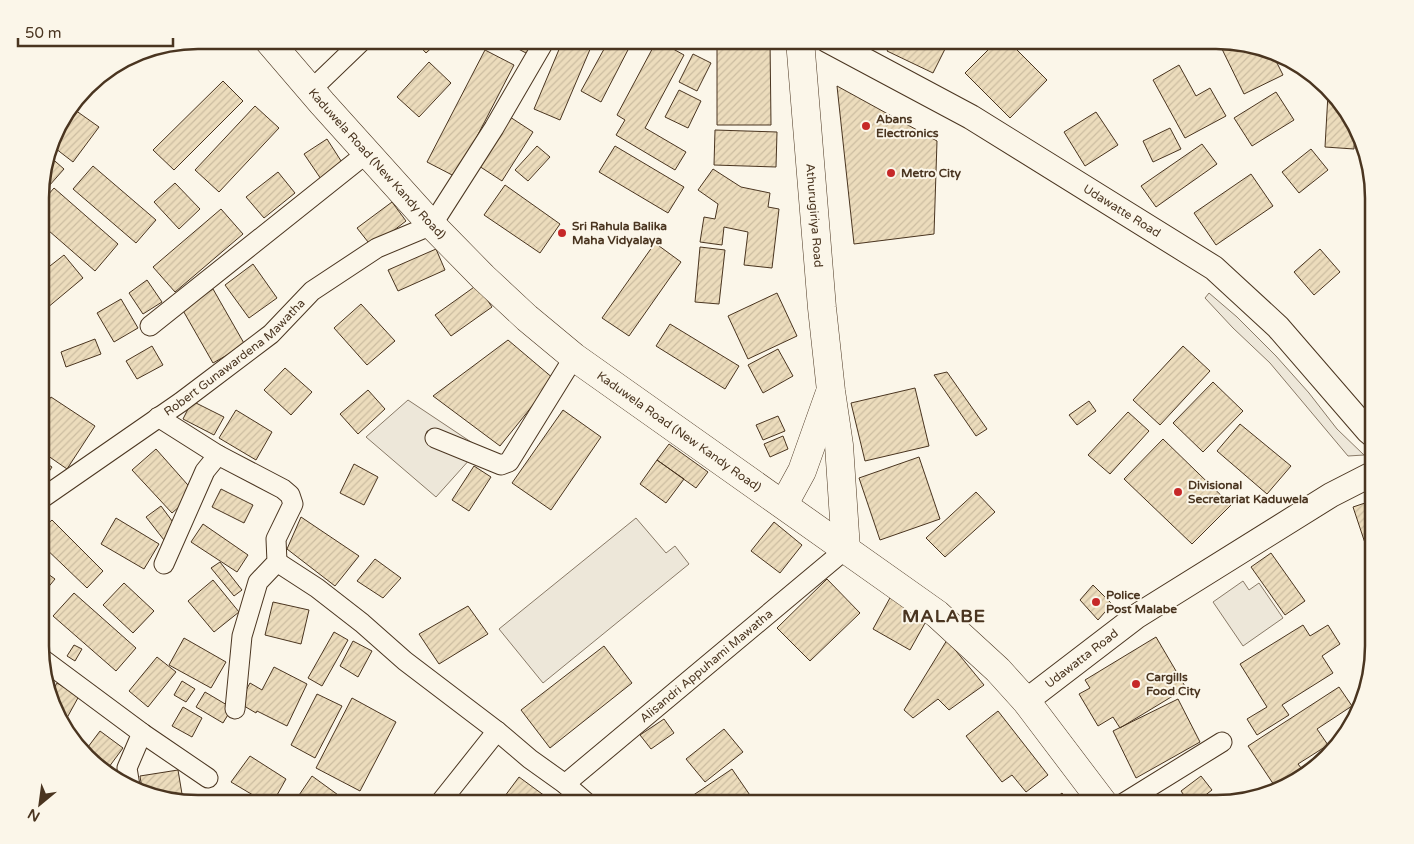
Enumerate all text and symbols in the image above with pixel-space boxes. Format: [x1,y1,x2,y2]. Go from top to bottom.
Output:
scale bar [18,15,172,47]
text: 50 m [25,24,62,42]
street label: Kaduwela Road (New Kandy Road) [306,86,449,242]
place label: Abans Electronics [876,112,939,140]
marker: Abans Electronics [860,120,872,132]
street label: Athurugiriya Road [803,163,826,268]
place label: Metro City [901,166,961,181]
marker: Metro City [885,167,897,179]
street label: Udawatte Road [1081,182,1163,240]
place label: Sri Rahula Balika Maha Vidyalaya [572,219,667,248]
marker: Sri Rahula Balika Maha Vidyalaya [556,227,568,239]
street label: Robert Gunawardena Mawatha [161,296,308,419]
street label: Kaduwela Road (New Kandy Road) [594,368,764,494]
place label: Divisional Secretariat Kaduwela [1188,478,1309,506]
marker: Divisional Secretariat Kaduwela [1172,486,1184,498]
place label: Police Post Malabe [1106,588,1177,616]
marker: Police Post Malabe [1090,596,1102,608]
district label: MALABE [902,605,986,627]
street label: Alisandri Appuhami Mawatha [637,607,775,725]
street label: Udawatta Road [1042,626,1121,691]
place label: Cargills Food City [1146,670,1201,699]
marker: Cargills Food City [1130,678,1142,690]
north arrow [15,779,65,829]
text: N [25,805,43,825]

